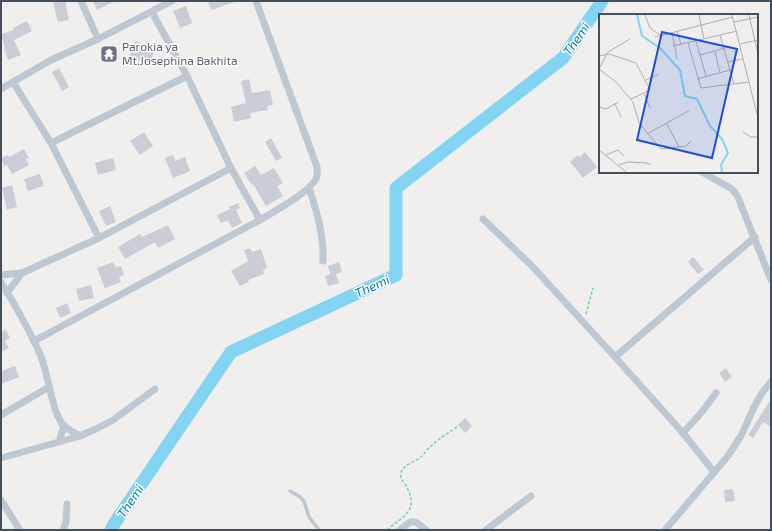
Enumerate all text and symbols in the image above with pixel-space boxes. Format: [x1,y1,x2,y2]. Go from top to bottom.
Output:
inset map [599,14,758,173]
water label: Themi [559,19,593,59]
place label: Parokia ya Mt.Josephina Bakhita [122,39,238,67]
temple icon: Parokia ya Mt.Josephina Bakhita [99,44,119,64]
water label: Themi [352,271,392,301]
water label: Themi [113,481,147,521]

